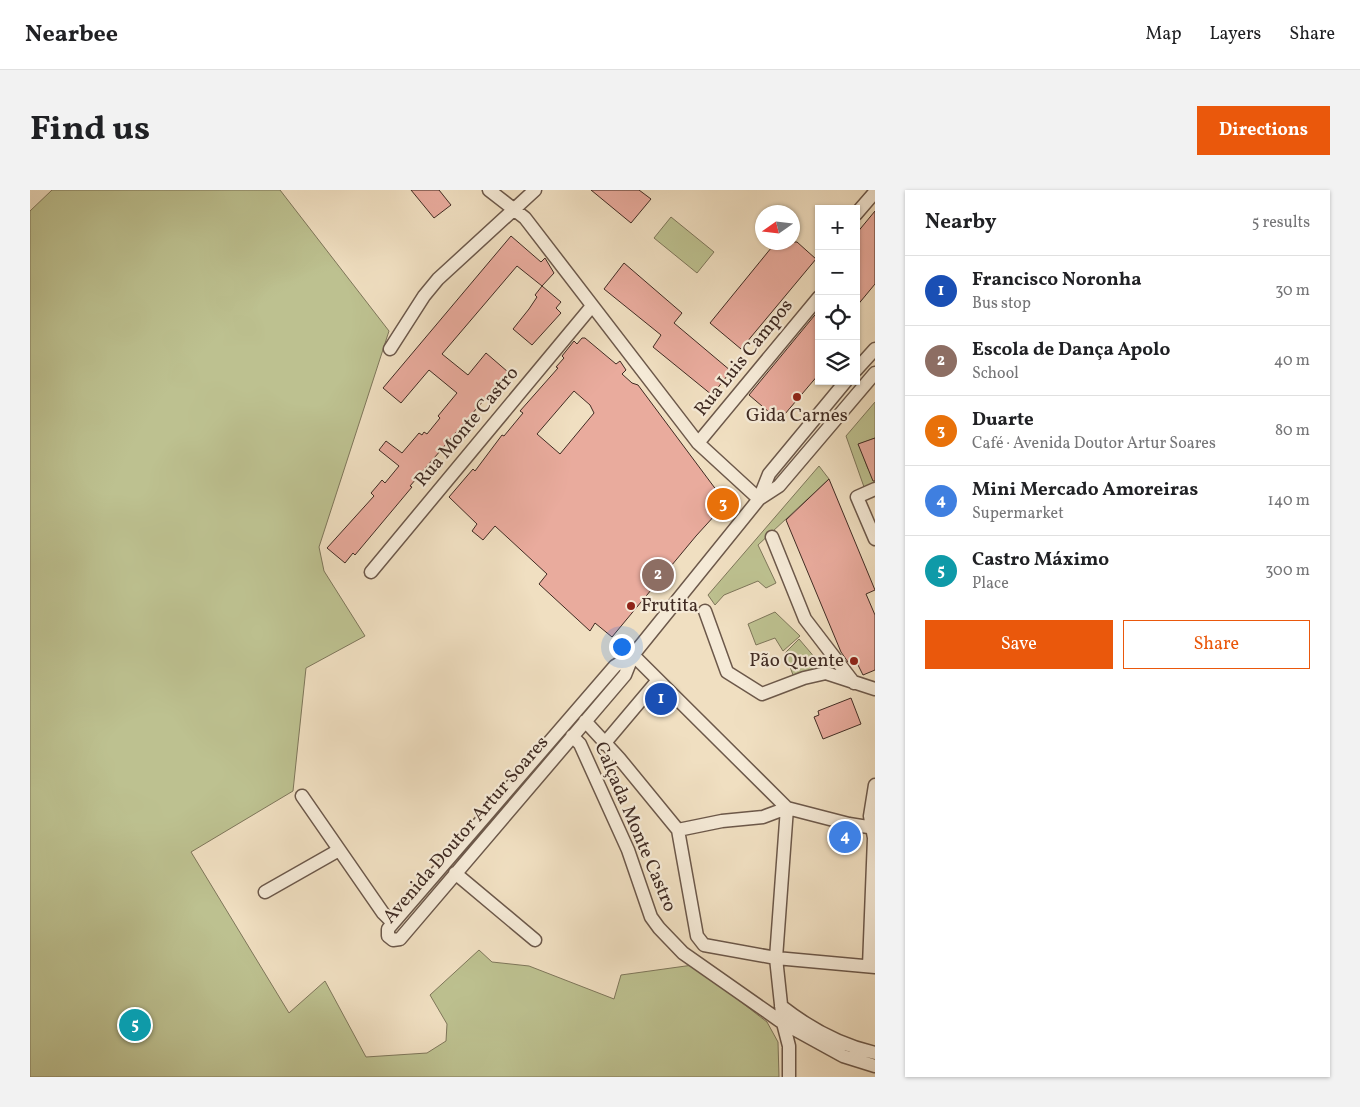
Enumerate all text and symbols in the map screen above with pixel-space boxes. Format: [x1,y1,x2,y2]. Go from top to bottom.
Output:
text: Nearbee [25,18,118,52]
text: Map [1145,22,1181,47]
text: Layers [1209,22,1261,47]
text: Share [1289,22,1335,47]
text: Find us [30,106,150,154]
button: Directions [1197,106,1330,155]
north arrow [755,205,800,250]
map controls [815,205,860,385]
button: + [815,205,860,250]
text: Nearby [925,208,996,237]
text: 5 results [1252,212,1310,234]
button: − [815,250,860,295]
text: Francisco Noronha [972,267,1142,293]
text: 1 [938,280,944,302]
text: 30 m [1275,280,1310,302]
text: Bus stop [972,293,1031,315]
street label: Rua Luis Campos [689,294,799,422]
button: locate [815,295,860,340]
text: Escola de Dança Apolo [972,337,1170,363]
button: layers [815,340,860,385]
text: 2 [937,350,945,372]
text: 40 m [1274,350,1310,372]
street label: Rua Monte Castro [409,361,525,493]
text: School [972,363,1019,385]
marker: Gida Carnes [791,391,803,403]
place label: Gida Carnes [746,403,848,429]
text: Duarte [972,407,1034,433]
text: 3 [937,420,945,442]
text: 80 m [1275,420,1310,442]
text: Café · Avenida Doutor Artur Soares [972,433,1216,455]
text: Mini Mercado Amoreiras [972,477,1198,503]
pin: 3 [707,485,739,523]
text: 4 [936,490,946,512]
text: 140 m [1268,490,1310,512]
text: Supermarket [972,503,1064,525]
text: Castro Máximo [972,547,1109,573]
pin: 2 [642,556,674,594]
text: 5 [937,560,945,582]
text: 300 m [1265,560,1310,582]
text: Place [972,573,1009,595]
place label: Frutita [641,593,698,619]
marker: Frutita [625,600,637,612]
button: Save [925,620,1113,669]
button: Share [1123,620,1310,669]
your location [609,634,635,660]
place label: Pão Quente [749,648,844,674]
marker: Pão Quente [848,655,860,667]
pin: 1 [645,680,677,718]
street label: Avenida Doutor Artur Soares [377,731,555,929]
street label: Calçada Monte Castro [587,738,683,916]
pin: 4 [829,818,861,856]
pin: 5 [119,1006,151,1044]

